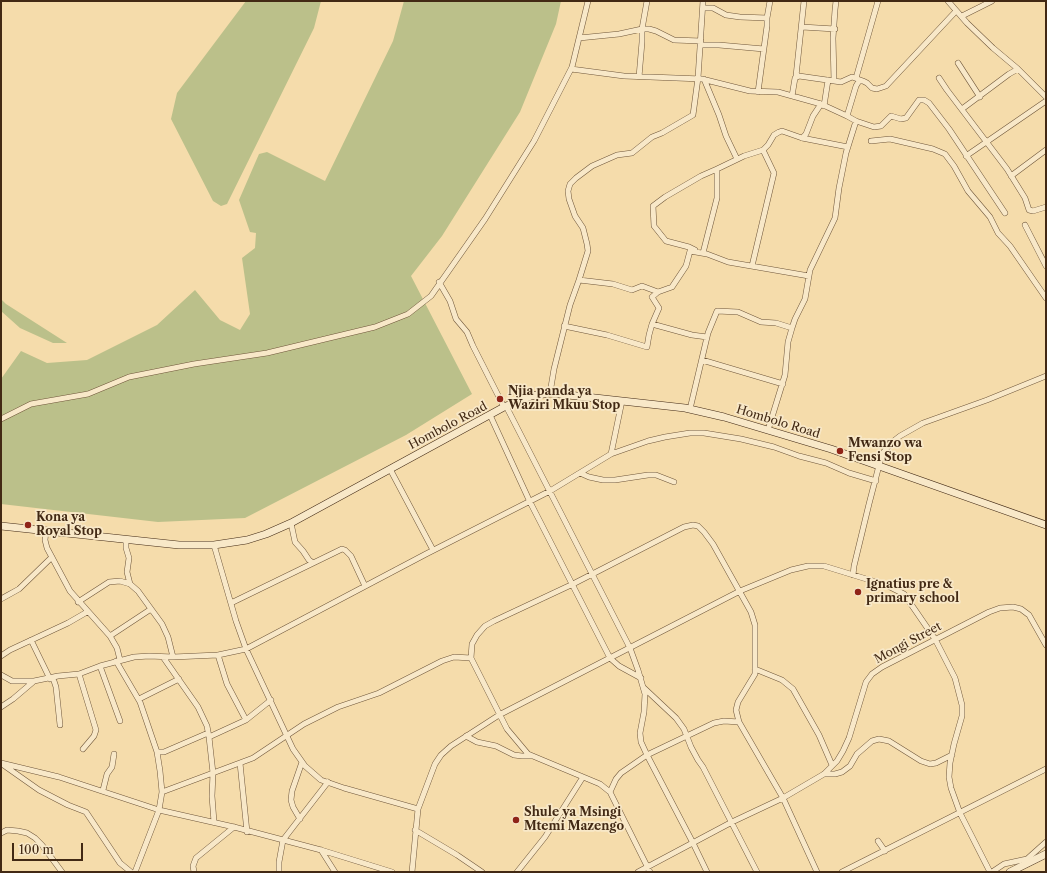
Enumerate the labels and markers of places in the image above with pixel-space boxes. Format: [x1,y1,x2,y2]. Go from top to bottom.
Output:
place label: Njia panda ya Waziri Mkuu Stop [508,385,620,413]
marker: Njia panda ya Waziri Mkuu Stop [495,394,505,404]
place label: Mwanzo wa Fensi Stop [848,437,922,465]
marker: Mwanzo wa Fensi Stop [835,446,845,456]
place label: Kona ya Royal Stop [36,511,102,539]
marker: Kona ya Royal Stop [23,520,33,530]
place label: Ignatius pre & primary school [866,578,959,606]
marker: Ignatius pre & primary school [853,587,863,597]
place label: Shule ya Msingi Mtemi Mazengo [524,806,624,834]
marker: Shule ya Msingi Mtemi Mazengo [511,815,521,825]

